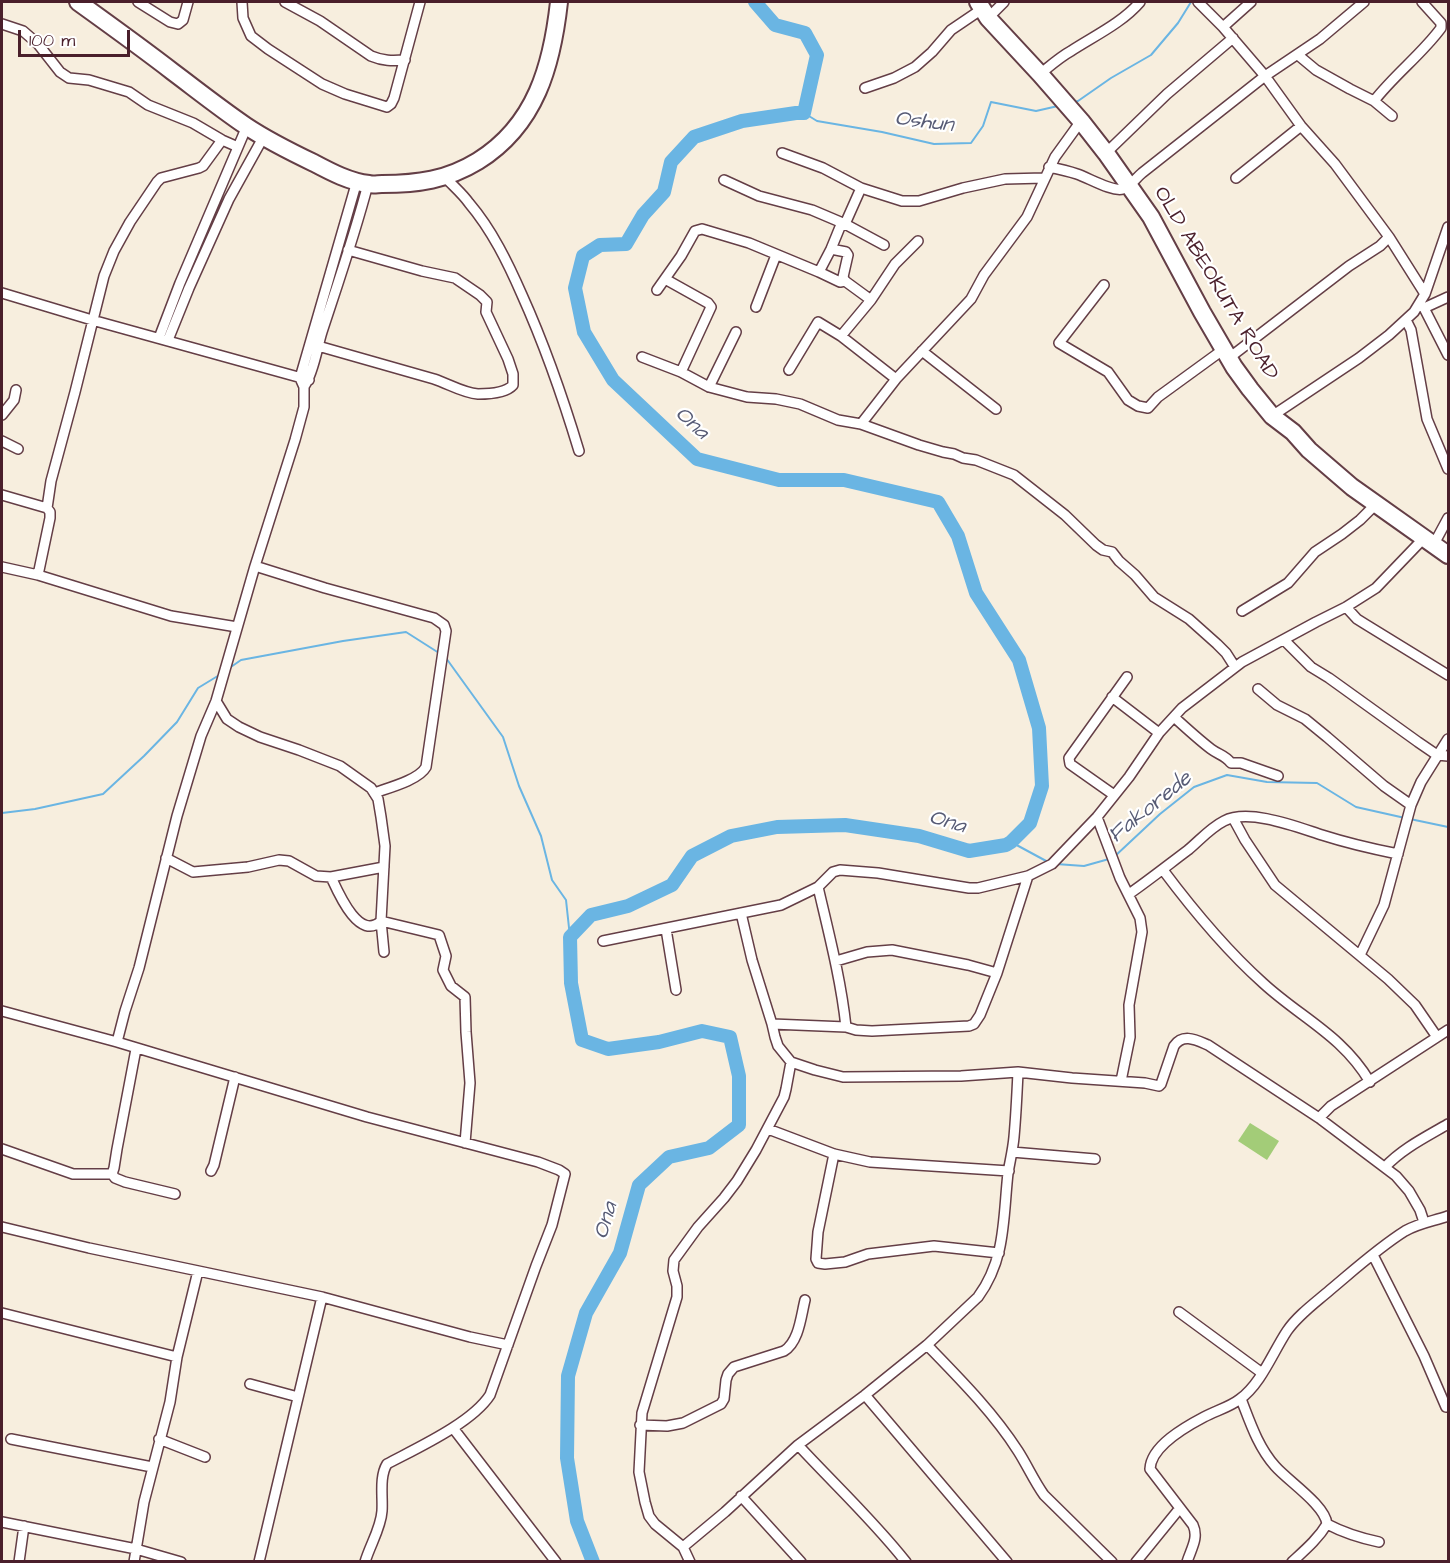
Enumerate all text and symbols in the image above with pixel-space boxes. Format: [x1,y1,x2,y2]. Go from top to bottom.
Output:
scale bar [21,18,134,56]
text: 100 m [29,28,75,53]
water label: Oshun [893,106,955,140]
street label: OLD ABEOKUTA ROAD [1147,183,1283,385]
water label: Ona [668,402,714,446]
water label: Fakorede [1104,766,1198,850]
water label: Ona [926,805,968,841]
water label: Ona [589,1200,625,1242]

